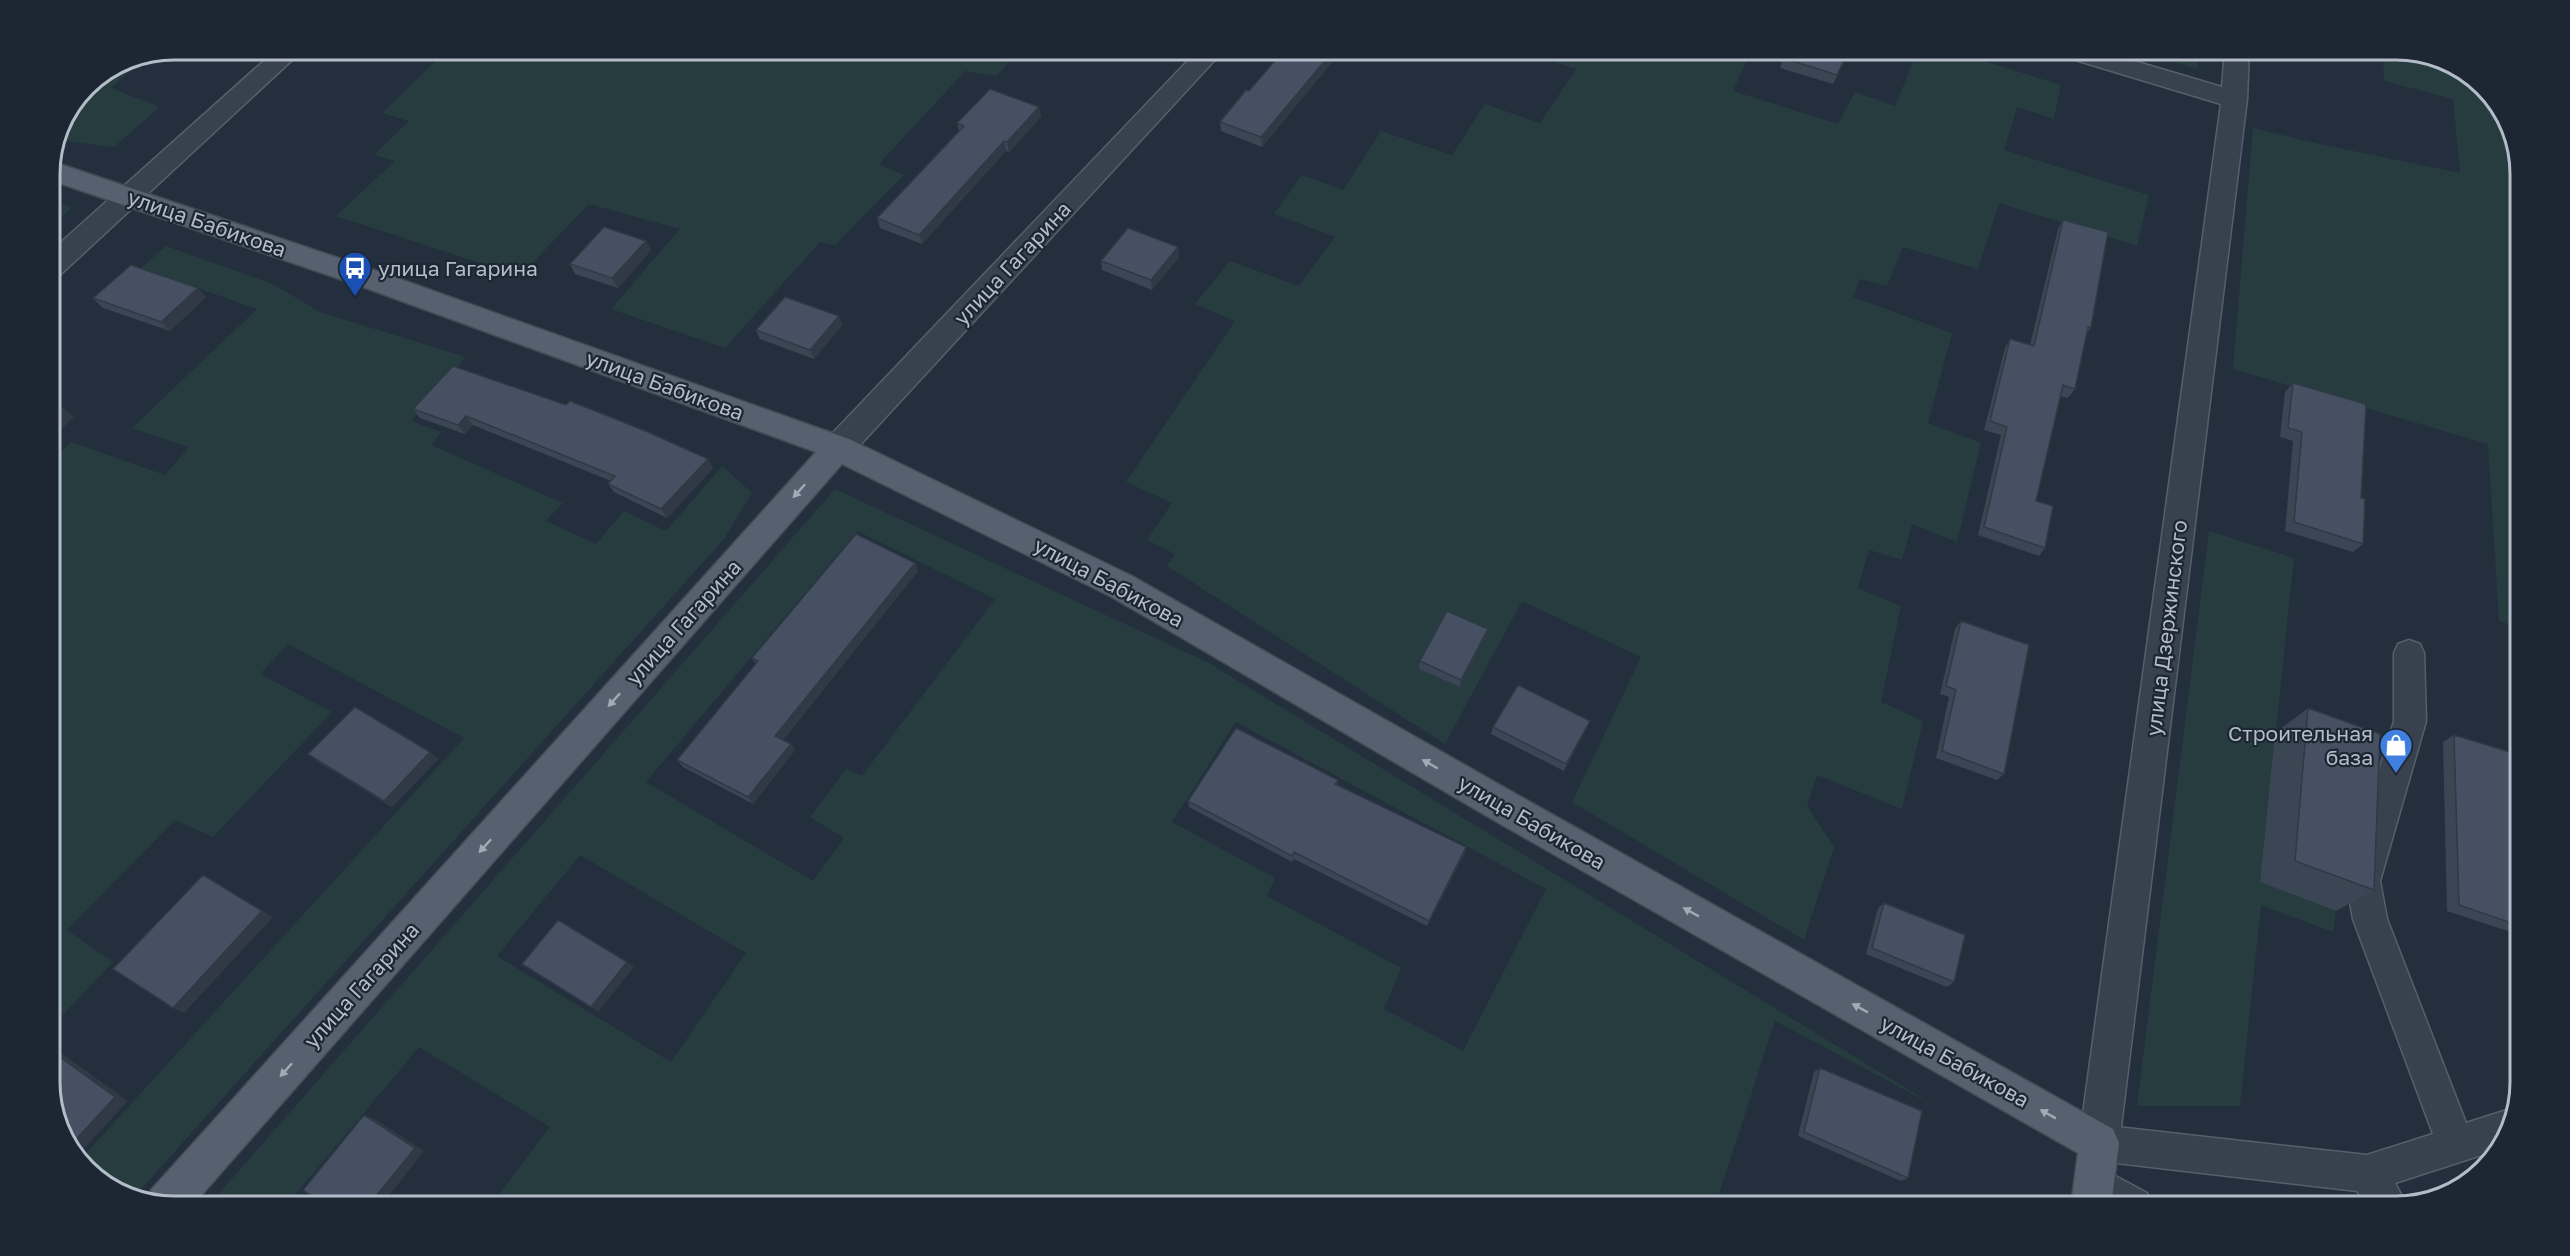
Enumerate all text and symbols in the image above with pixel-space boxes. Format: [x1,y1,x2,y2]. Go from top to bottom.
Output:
street label: улица Бабикова [124,184,290,262]
street label: улица Гагарина [948,196,1076,330]
bus stop icon: улица Гагарина [337,250,373,297]
place label: улица Гагарина [378,255,538,281]
street label: улица Бабикова [583,344,747,426]
one-way arrow [792,484,806,499]
street label: улица Дзержинского [2140,518,2192,738]
street label: улица Бабикова [1030,532,1188,632]
street label: улица Гагарина [620,554,746,690]
one-way arrow [608,692,621,707]
place label: Строительная база [2228,720,2373,770]
shop icon: Строительная база [2378,727,2414,774]
one-way arrow [1422,758,1438,769]
street label: улица Бабикова [1454,769,1610,875]
one-way arrow [479,838,492,853]
one-way arrow [1682,907,1699,917]
street label: улица Гагарина [298,917,424,1053]
one-way arrow [1852,1003,1869,1013]
street label: улица Бабикова [1876,1009,2034,1113]
one-way arrow [279,1063,293,1078]
one-way arrow [2040,1109,2057,1119]

